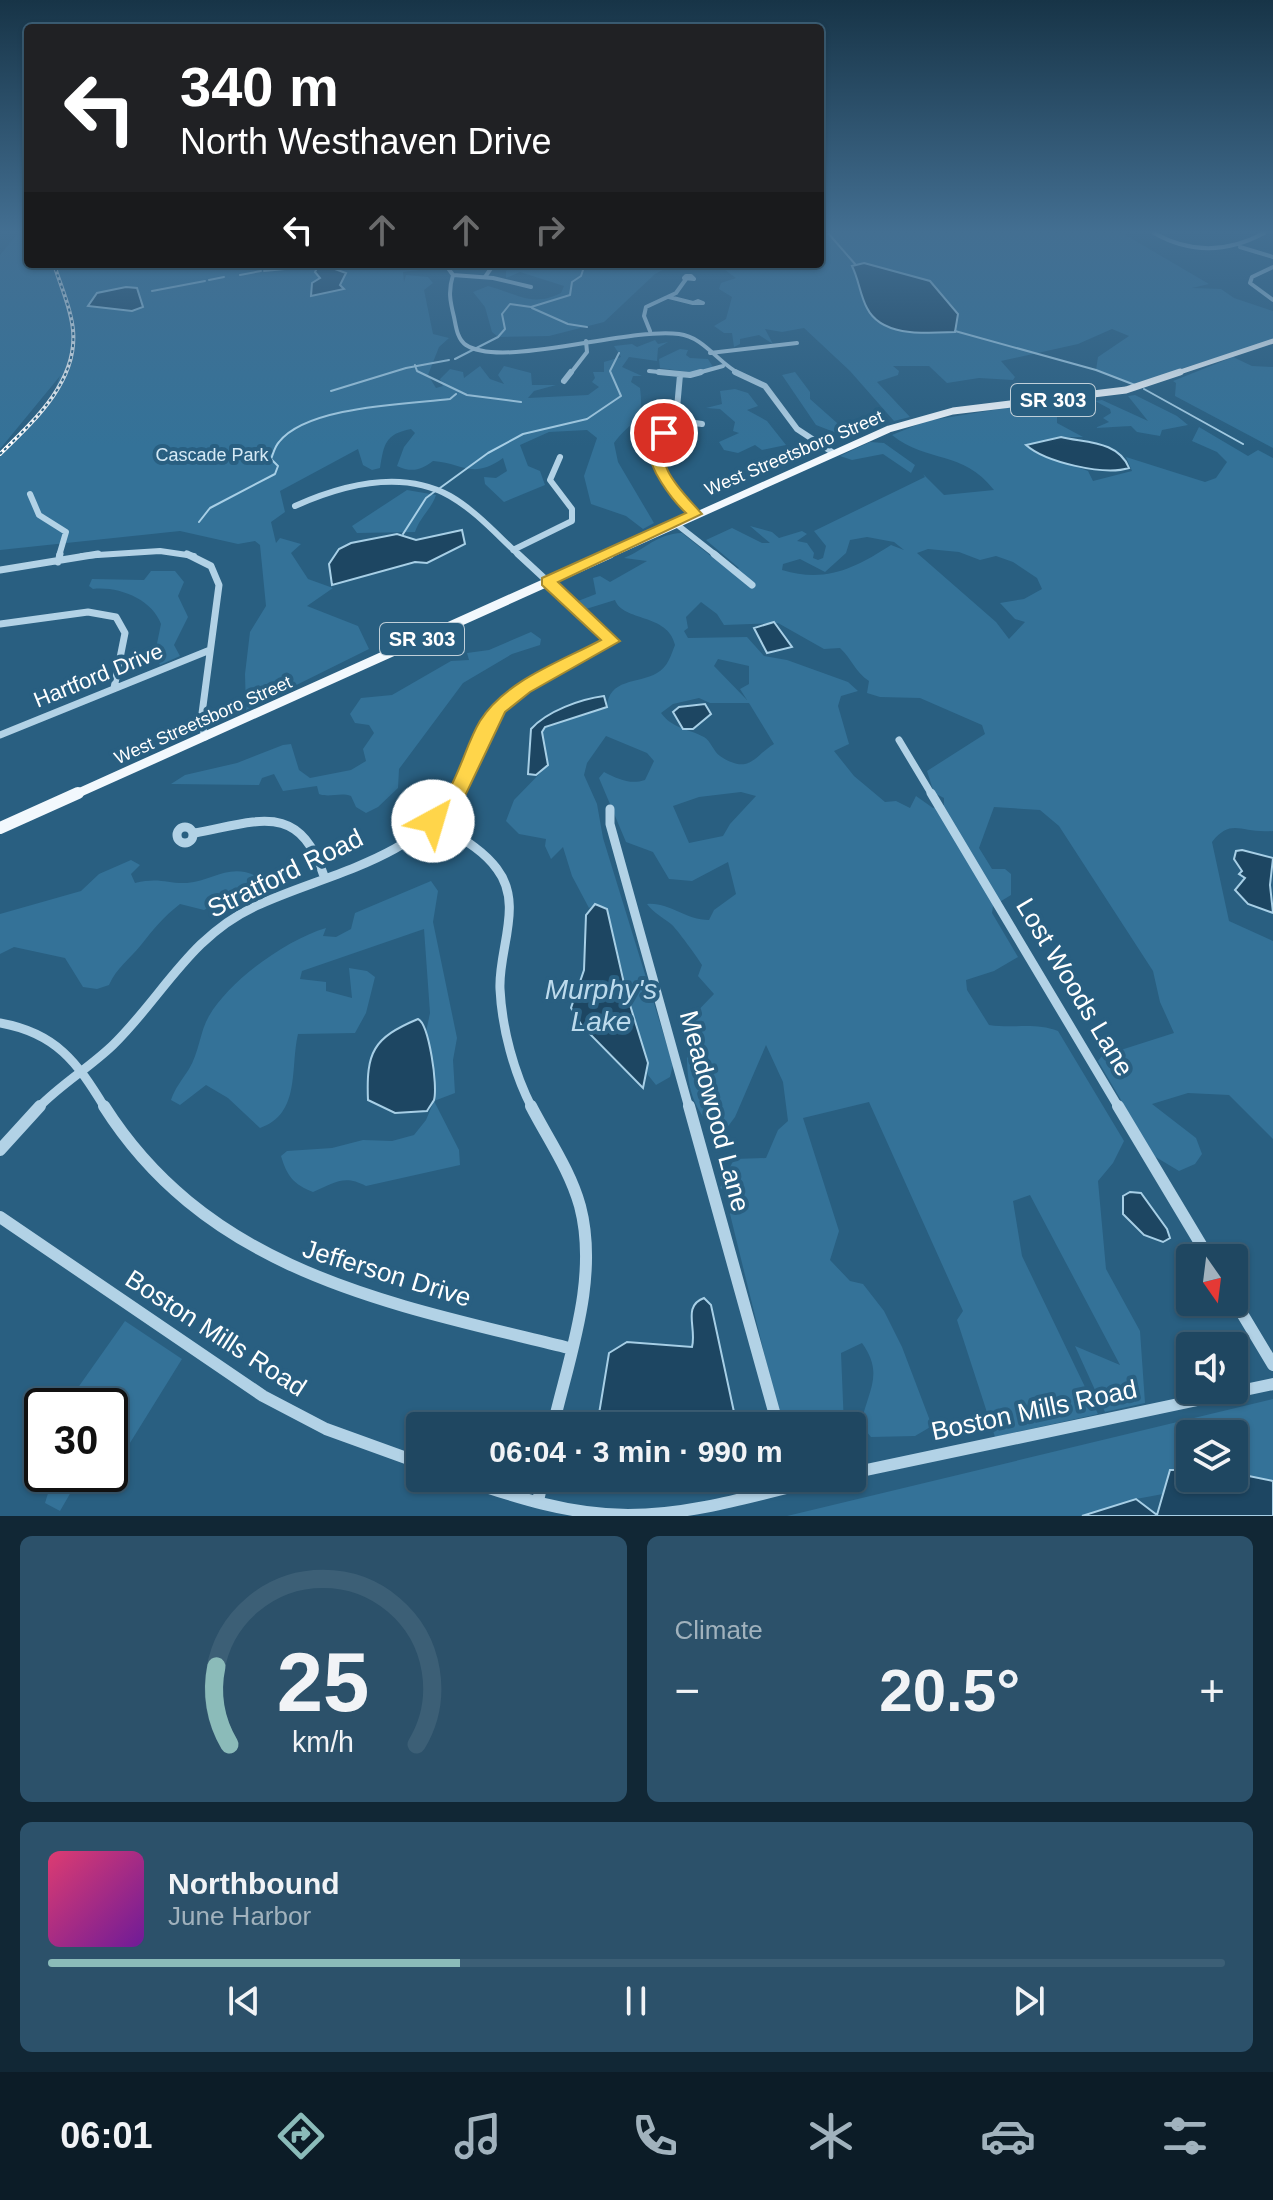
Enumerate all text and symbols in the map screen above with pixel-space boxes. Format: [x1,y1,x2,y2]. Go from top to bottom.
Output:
text: 340 m [180,55,339,118]
icon: left [48,56,152,160]
text: North Westhaven Drive [180,121,551,162]
icon: left [276,208,320,252]
icon: ahead [360,208,404,252]
icon: ahead [444,208,488,252]
icon: right [528,208,572,252]
road number: SR 303 [1011,384,1095,416]
pin [630,399,698,467]
street label: West Streetsboro Street [702,406,886,500]
icon: arrive [642,411,686,455]
park label: Cascade Park [155,445,270,465]
road number: SR 303 [380,623,464,655]
street label: Hartford Drive [30,638,166,713]
street label: West Streetsboro Street [111,672,295,768]
position arrow [391,779,475,863]
street label: Stratford Road [202,822,368,924]
street label: Lost Woods Lane [1010,893,1140,1081]
water label: Murphy's Lake [545,974,657,1037]
street label: Meadowood Lane [674,1007,756,1215]
street label: Jefferson Drive [299,1233,475,1313]
north arrow [1176,1244,1248,1316]
map controls [1176,1244,1248,1492]
street label: Boston Mills Road [120,1263,312,1403]
button: sound [1176,1332,1248,1404]
street label: Boston Mills Road [928,1374,1140,1446]
speed limit sign: 30 [24,1388,128,1492]
button: layers [1176,1420,1248,1492]
text: 06:04 · 3 min · 990 m [489,1435,783,1468]
text: Climate [675,1615,763,1645]
text: 25 [277,1636,370,1729]
text: 20.5° [879,1657,1020,1724]
text: − [675,1666,700,1715]
text: + [1199,1666,1225,1715]
text: km/h [292,1726,354,1758]
text: Northbound [168,1867,340,1900]
text: June Harbor [168,1901,311,1931]
icon: previous [222,1979,266,2023]
icon: pause [614,1979,658,2023]
icon: next [1007,1979,1051,2023]
icon: directions [273,2108,329,2164]
icon: music [450,2108,506,2164]
icon: phone [627,2108,683,2164]
icon: climate [803,2108,859,2164]
icon: car [980,2108,1036,2164]
icon: filters [1157,2108,1213,2164]
text: 06:01 [60,2115,152,2156]

